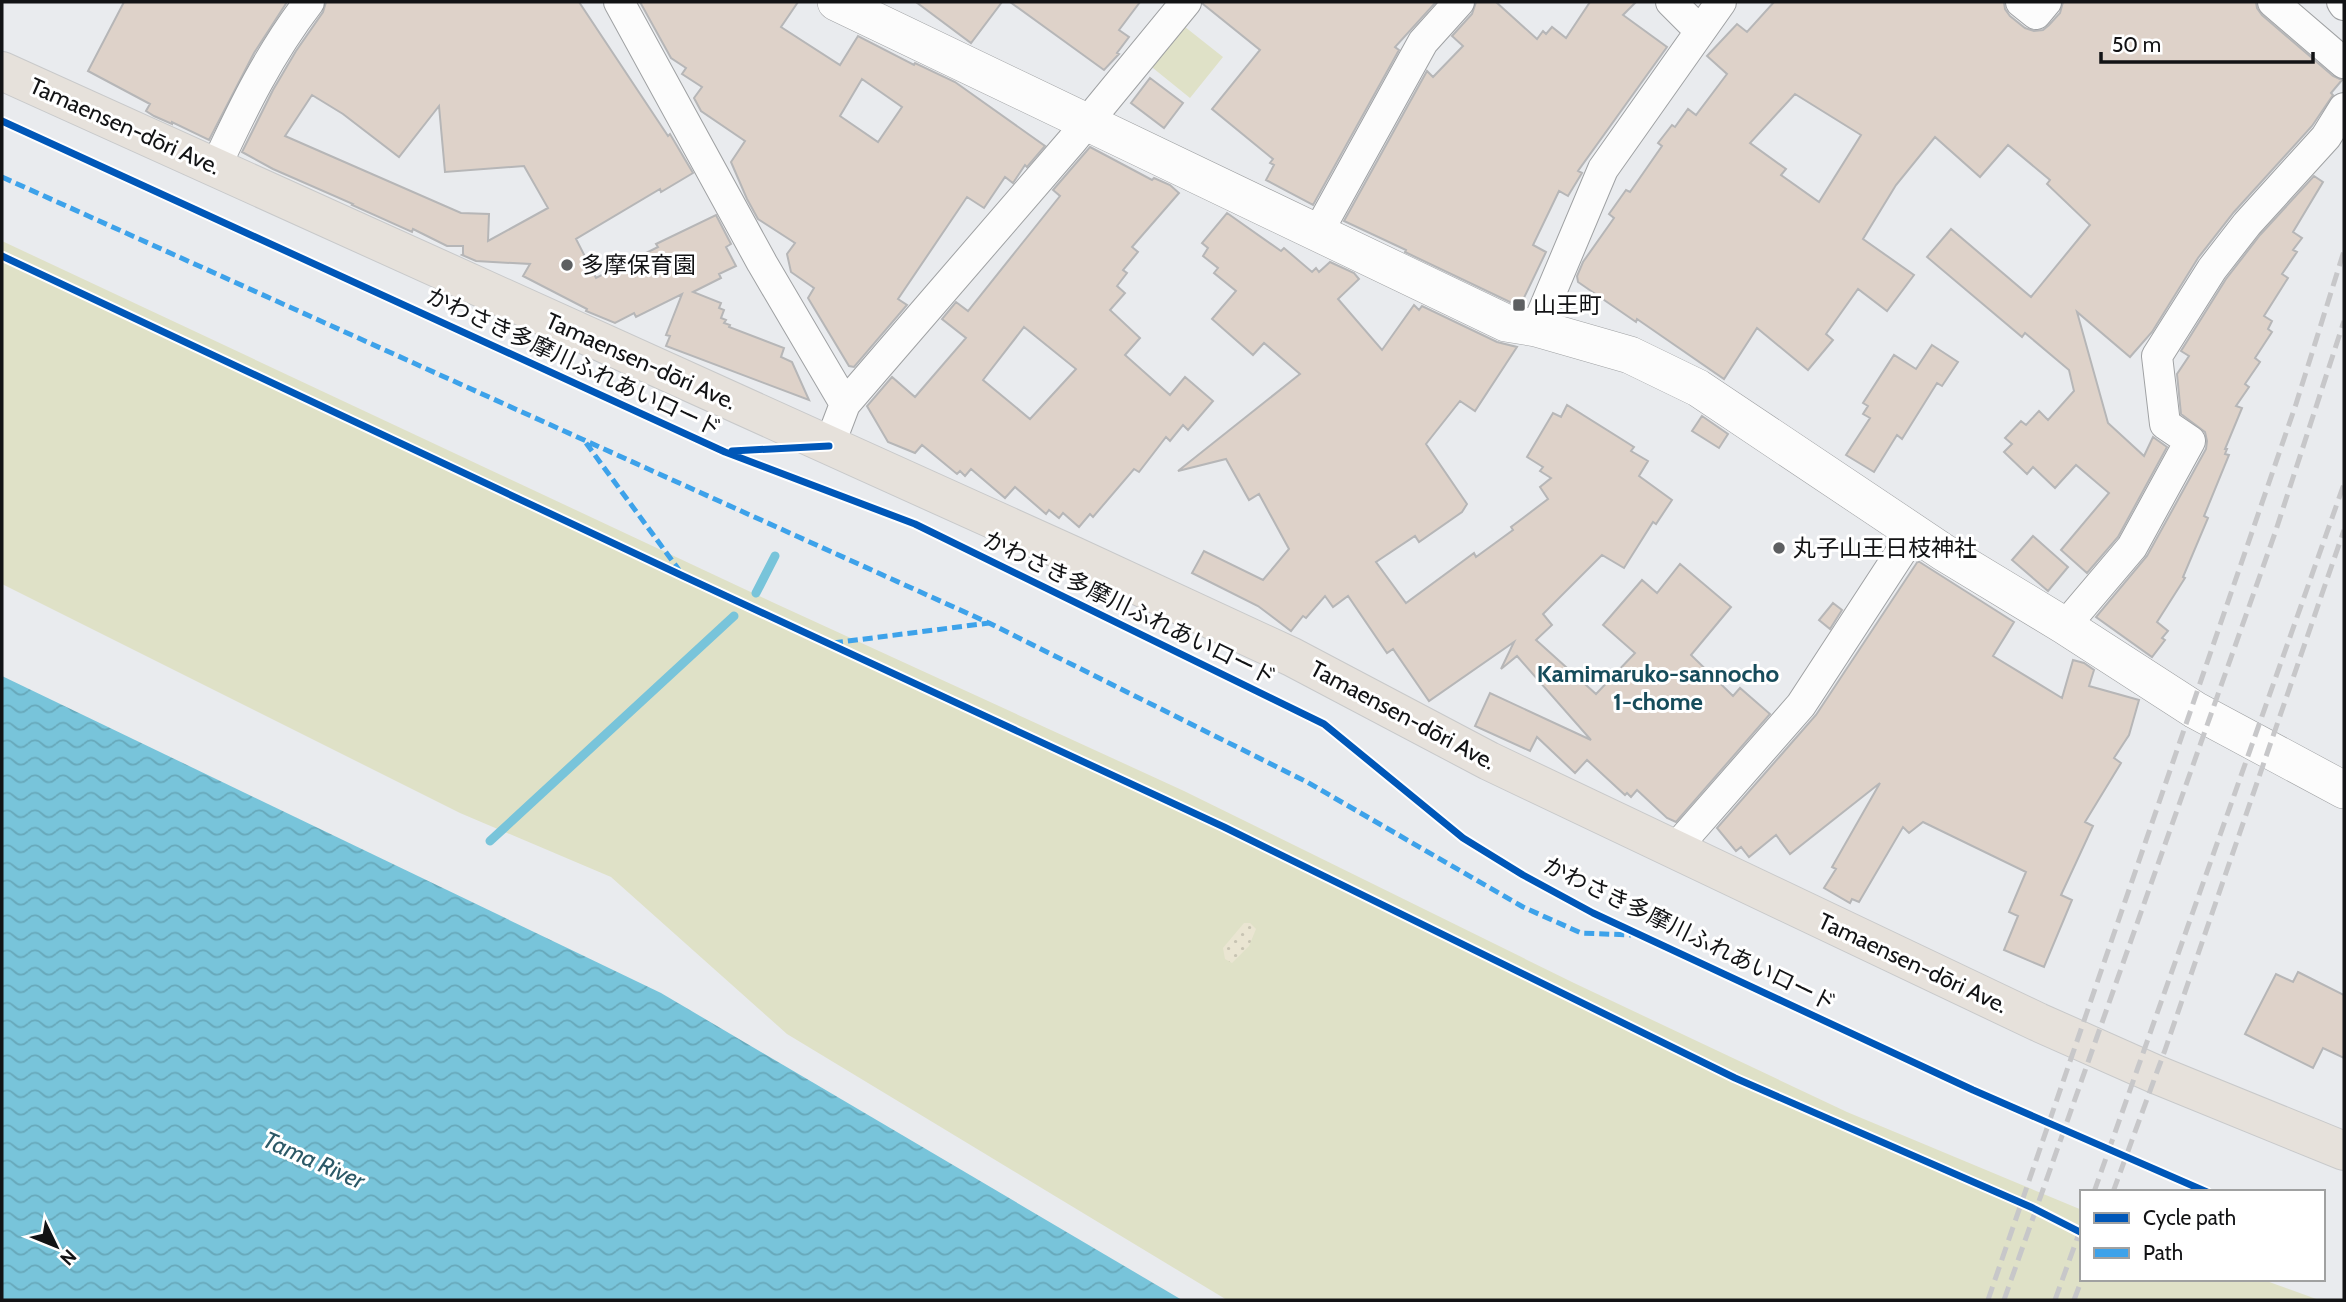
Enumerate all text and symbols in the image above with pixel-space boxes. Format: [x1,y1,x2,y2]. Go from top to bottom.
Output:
scale bar [2101,21,2313,65]
text: 50 m [2112,32,2161,57]
street label: Tamaensen-dōri Ave. [25,71,225,181]
place label: 多摩保育園 [581,251,696,279]
marker: 多摩保育園 [559,257,575,273]
street label: かわさき多摩川ふれあいロード [422,281,726,443]
place label: 山王町 [1533,291,1602,319]
marker: 山王町 [1511,297,1527,313]
street label: Tamaensen-dōri Ave. [541,306,741,416]
street label: かわさき多摩川ふれあいロード [979,525,1281,691]
place label: 丸子山王日枝神社 [1793,534,1977,562]
marker: 丸子山王日枝神社 [1771,540,1787,556]
street label: Tamaensen-dōri Ave. [1306,654,1500,776]
district label: Kamimaruko-sannocho 1-chome [1537,659,1780,716]
street label: かわさき多摩川ふれあいロード [1539,851,1841,1017]
street label: Tamaensen-dōri Ave. [1814,907,2012,1019]
water label: Tama River [259,1125,371,1196]
legend [2080,1190,2325,1281]
text: Cycle path [2143,1205,2236,1230]
north arrow [21,1211,91,1281]
text: Path [2143,1240,2183,1265]
text: N [55,1244,81,1270]

